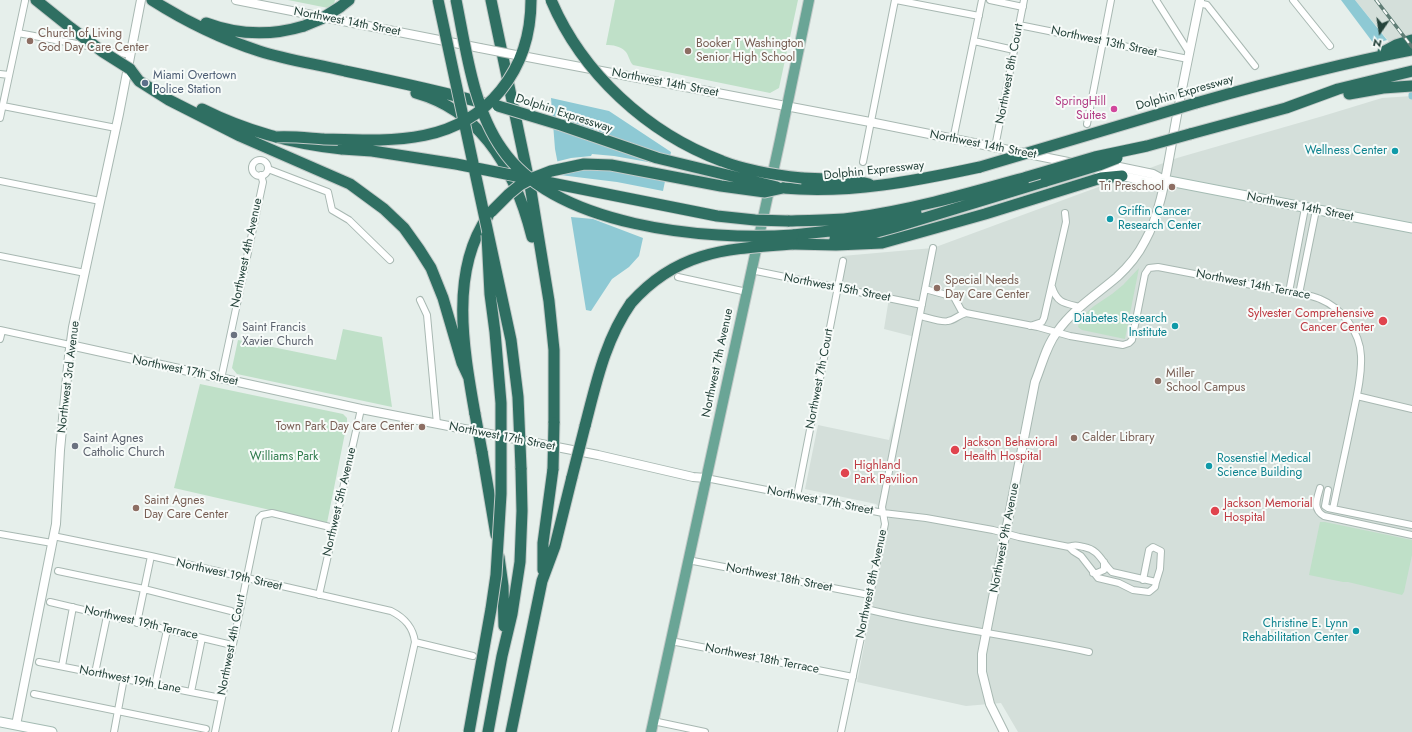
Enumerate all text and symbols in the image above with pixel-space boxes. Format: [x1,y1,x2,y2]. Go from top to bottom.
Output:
street label: Northwest 14th Street [292,5,402,39]
north arrow [1360,12,1400,52]
street label: Northwest 8th Court [993,23,1027,125]
street label: Northwest 13th Street [1050,24,1158,60]
place label: Church of Living God Day Care Center [38,27,149,55]
text: N [1371,35,1383,52]
marker: Church of Living God Day Care Center [25,36,35,46]
place label: Booker T Washington Senior High School [696,37,804,65]
marker: Booker T Washington Senior High School [683,46,693,56]
street label: Northwest 14th Street [610,66,720,100]
place label: Miami Overtown Police Station [153,69,236,97]
street label: Dolphin Expressway [1134,72,1236,114]
marker: Miami Overtown Police Station [140,78,150,88]
street label: Dolphin Expressway [514,92,614,136]
place label: SpringHill Suites [1055,95,1106,123]
marker: SpringHill Suites [1109,104,1119,114]
street label: Northwest 14th Street [928,128,1038,162]
place label: Wellness Center [1305,144,1387,158]
marker: Wellness Center [1390,146,1400,156]
street label: Dolphin Expressway [823,159,925,183]
place label: Tri Preschool [1099,180,1164,194]
marker: Tri Preschool [1167,182,1177,192]
street label: Northwest 14th Street [1245,190,1355,224]
street label: Northwest 4th Avenue [228,197,266,309]
place label: Griffin Cancer Research Center [1118,205,1201,233]
marker: Griffin Cancer Research Center [1105,214,1115,224]
street label: Northwest 14th Terrace [1195,267,1311,303]
street label: Northwest 15th Street [783,271,891,305]
place label: Special Needs Day Care Center [945,274,1029,302]
marker: Special Needs Day Care Center [932,283,942,293]
street label: Northwest 7th Avenue [699,307,737,419]
place label: Sylvester Comprehensive Cancer Center [1247,307,1374,335]
place label: Diabetes Research Institute [1074,312,1167,340]
marker: Sylvester Comprehensive Cancer Center [1377,315,1389,327]
street label: Northwest 3rd Avenue [55,320,83,434]
place label: Saint Francis Xavier Church [242,321,313,349]
marker: Diabetes Research Institute [1170,321,1180,331]
street label: Northwest 7th Court [803,328,837,430]
marker: Saint Francis Xavier Church [229,330,239,340]
street label: Northwest 17th Street [131,353,239,389]
place label: Miller School Campus [1166,367,1245,395]
marker: Miller School Campus [1153,376,1163,386]
place label: Town Park Day Care Center [276,420,414,434]
street label: Northwest 17th Street [448,420,556,454]
marker: Town Park Day Care Center [417,422,427,432]
place label: Calder Library [1082,431,1154,445]
place label: Saint Agnes Catholic Church [83,432,165,460]
marker: Calder Library [1069,433,1079,443]
place label: Jackson Behavioral Health Hospital [964,436,1057,464]
marker: Saint Agnes Catholic Church [70,441,80,451]
marker: Jackson Behavioral Health Hospital [949,444,961,456]
street label: Northwest 5th Avenue [320,446,360,558]
park label: Williams Park [250,450,318,464]
place label: Rosenstiel Medical Science Building [1217,452,1311,480]
place label: Highland Park Pavilion [854,459,918,487]
marker: Rosenstiel Medical Science Building [1204,461,1214,471]
marker: Highland Park Pavilion [839,467,851,479]
street label: Northwest 9th Avenue [987,482,1023,594]
street label: Northwest 17th Street [766,484,874,518]
place label: Saint Agnes Day Care Center [144,494,228,522]
place label: Jackson Memorial Hospital [1224,497,1313,525]
marker: Saint Agnes Day Care Center [131,503,141,513]
marker: Jackson Memorial Hospital [1209,505,1221,517]
street label: Northwest 8th Avenue [853,528,891,640]
street label: Northwest 19th Street [175,556,283,594]
street label: Northwest 18th Street [725,561,833,595]
street label: Northwest 4th Court [215,593,249,697]
street label: Northwest 19th Terrace [83,603,199,643]
place label: Christine E. Lynn Rehabilitation Center [1242,617,1348,645]
marker: Christine E. Lynn Rehabilitation Center [1351,626,1361,636]
street label: Northwest 18th Terrace [704,641,820,677]
street label: Northwest 19th Lane [78,663,182,697]

